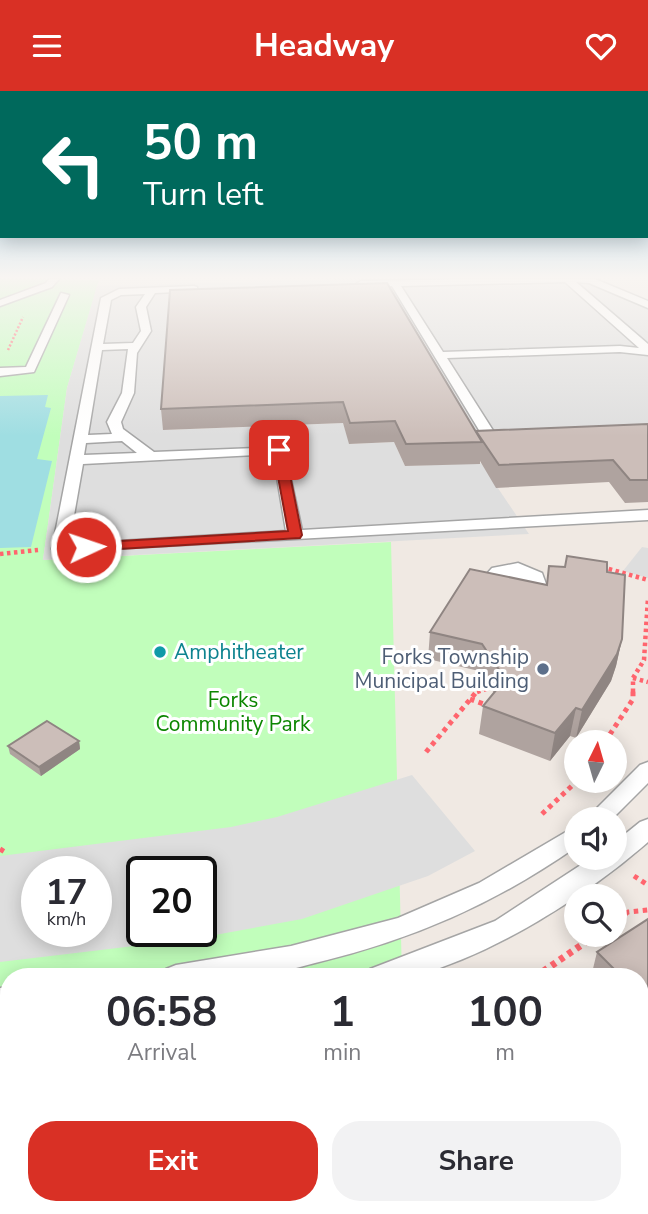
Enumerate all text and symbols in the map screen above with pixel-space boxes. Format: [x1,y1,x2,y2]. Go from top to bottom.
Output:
text: Headway [254,24,394,67]
icon: menu [28,27,66,65]
icon: heart [582,27,620,65]
text: 50 m [143,109,258,176]
icon: left [28,119,119,210]
text: Turn left [143,173,263,216]
pin [249,420,309,480]
icon: arrive [260,431,298,469]
position arrow [49,510,123,584]
place label: Amphitheater [174,638,304,666]
place label: Forks Township Municipal Building [355,643,529,695]
marker: Amphitheater [152,644,168,660]
marker: Forks Township Municipal Building [535,661,551,677]
park label: Forks Community Park [155,686,311,738]
north arrow [564,730,626,793]
map controls [564,730,627,947]
button: sound [564,807,627,870]
speed limit sign: 20 [126,856,217,947]
text: 17 [45,869,88,916]
button: search [564,884,627,947]
text: km/h [47,907,86,931]
text: 06:58 [106,984,217,1041]
text: 1 [330,984,355,1041]
text: 100 [467,984,543,1041]
text: Arrival [127,1037,196,1068]
text: min [323,1037,361,1068]
text: m [495,1037,515,1068]
button: Exit [28,1121,318,1201]
button: Share [332,1121,621,1201]

